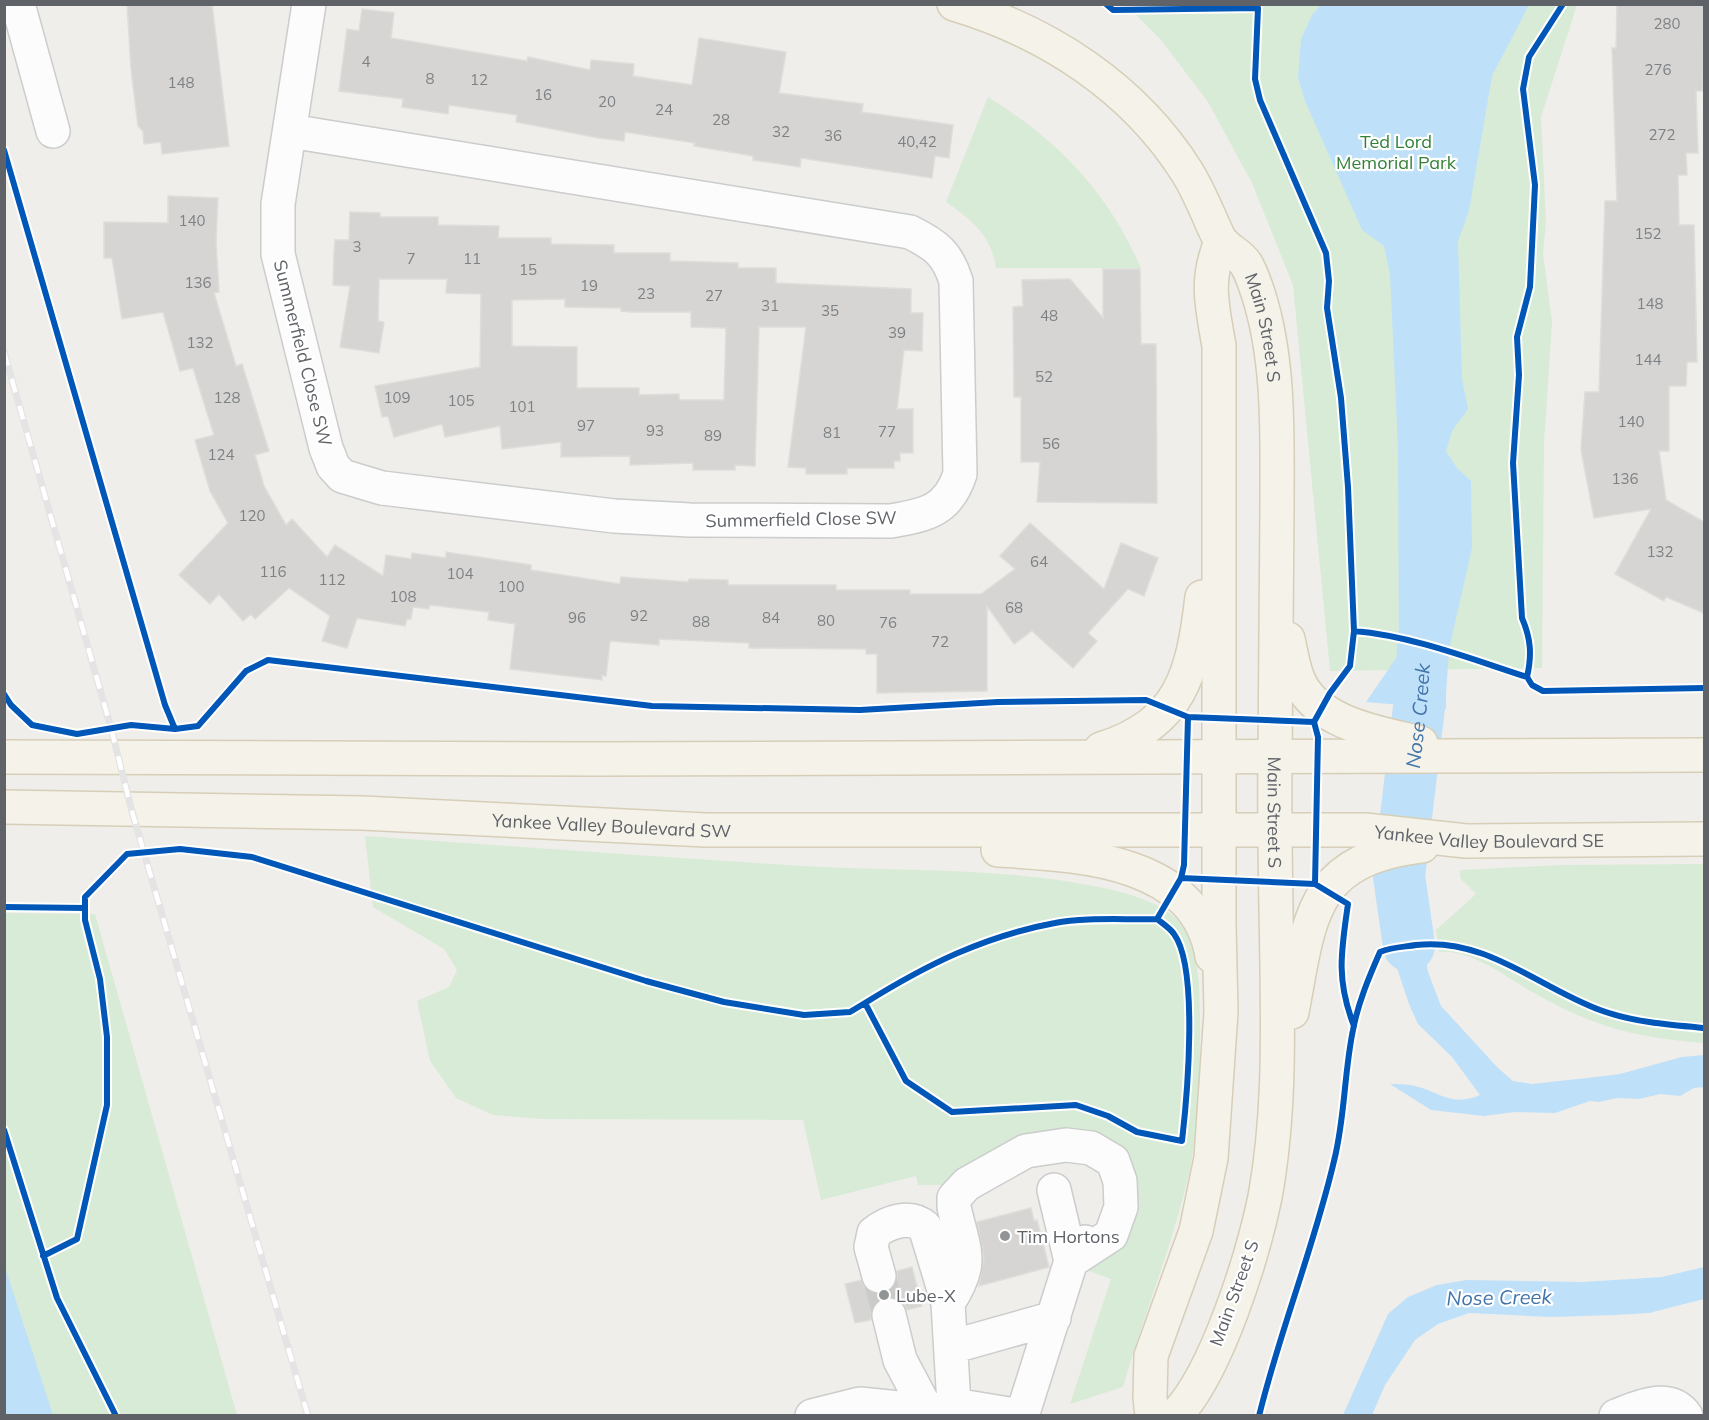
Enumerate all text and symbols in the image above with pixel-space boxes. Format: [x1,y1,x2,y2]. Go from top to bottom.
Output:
house number: 280 [1653,14,1681,33]
house number: 4 [361,52,371,71]
house number: 276 [1644,60,1672,79]
house number: 8 [425,69,435,88]
house number: 12 [470,70,488,89]
house number: 148 [167,73,195,92]
house number: 16 [534,85,552,104]
house number: 20 [598,92,616,111]
house number: 24 [655,100,673,119]
house number: 28 [712,110,730,129]
house number: 32 [772,122,790,141]
house number: 272 [1648,125,1676,144]
house number: 36 [824,126,842,145]
park label: Ted Lord Memorial Park [1336,130,1457,174]
house number: 40,42 [897,132,937,151]
house number: 140 [178,211,206,230]
house number: 152 [1634,224,1662,243]
house number: 3 [352,237,362,256]
house number: 7 [406,249,416,268]
house number: 11 [463,249,481,268]
street label: Summerfield Close SW [269,257,337,449]
house number: 15 [519,260,537,279]
street label: Main Street S [1240,270,1286,383]
house number: 136 [184,273,212,292]
house number: 19 [580,276,598,295]
house number: 23 [637,284,655,303]
house number: 27 [705,286,723,305]
house number: 148 [1636,294,1664,313]
house number: 31 [761,296,779,315]
house number: 35 [821,301,839,320]
house number: 48 [1040,306,1058,325]
house number: 39 [888,323,906,342]
house number: 132 [186,333,214,352]
house number: 144 [1634,350,1662,369]
house number: 52 [1035,367,1053,386]
house number: 128 [213,388,241,407]
house number: 109 [383,388,411,407]
house number: 105 [447,391,475,410]
house number: 101 [508,397,536,416]
house number: 140 [1617,412,1645,431]
house number: 97 [577,416,595,435]
house number: 93 [646,421,664,440]
house number: 77 [878,422,896,441]
house number: 81 [823,423,841,442]
house number: 89 [704,426,722,445]
house number: 56 [1042,434,1060,453]
house number: 124 [207,445,235,464]
house number: 136 [1611,469,1639,488]
house number: 120 [238,506,266,525]
street label: Summerfield Close SW [705,506,897,532]
house number: 132 [1646,542,1674,561]
house number: 64 [1030,552,1048,571]
house number: 116 [259,562,287,581]
house number: 104 [446,564,474,583]
house number: 112 [318,570,346,589]
house number: 100 [497,577,525,596]
house number: 108 [389,587,417,606]
house number: 68 [1005,598,1023,617]
house number: 92 [630,606,648,625]
house number: 96 [568,608,586,627]
house number: 84 [762,608,780,627]
house number: 80 [817,611,835,630]
house number: 88 [692,612,710,631]
house number: 76 [879,613,897,632]
house number: 72 [931,632,949,651]
water label: Nose Creek [1399,662,1435,770]
street label: Main Street S [1263,756,1287,868]
street label: Yankee Valley Boulevard SW [491,808,731,842]
street label: Yankee Valley Boulevard SE [1372,819,1604,853]
place label: Tim Hortons [1017,1225,1120,1248]
marker: Tim Hortons [998,1229,1012,1243]
street label: Main Street S [1204,1237,1264,1349]
place label: Lube-X [896,1284,956,1307]
water label: Nose Creek [1446,1284,1553,1310]
marker: Lube-X [877,1288,891,1302]

